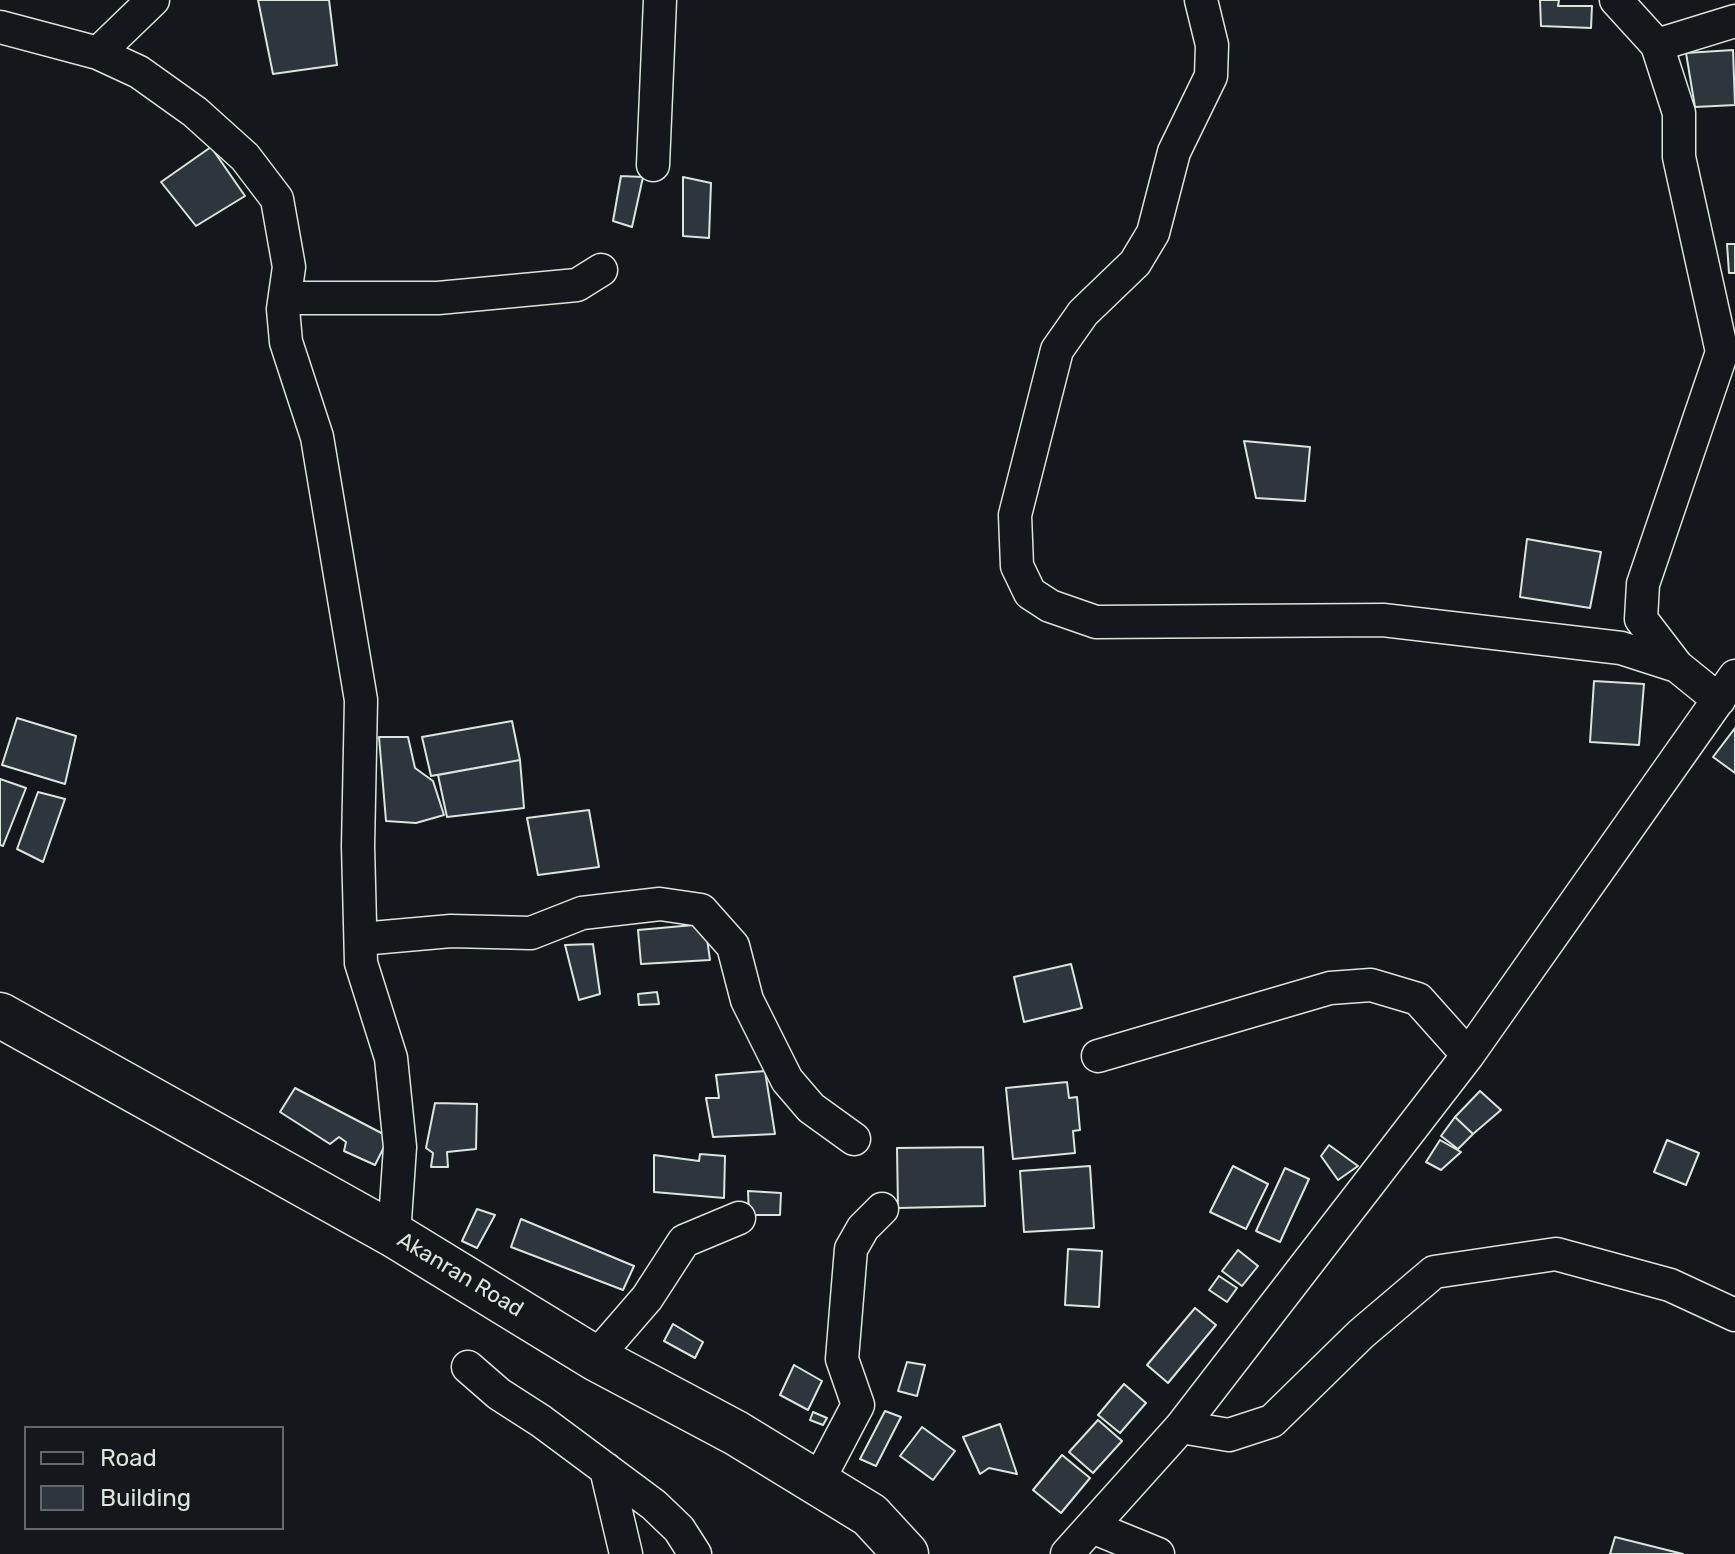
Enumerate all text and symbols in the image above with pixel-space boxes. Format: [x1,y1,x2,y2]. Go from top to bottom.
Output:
street label: Akanran Road [392,1227,528,1323]
legend [24,1426,284,1530]
text: Road [100,1444,157,1472]
text: Building [100,1484,191,1512]

